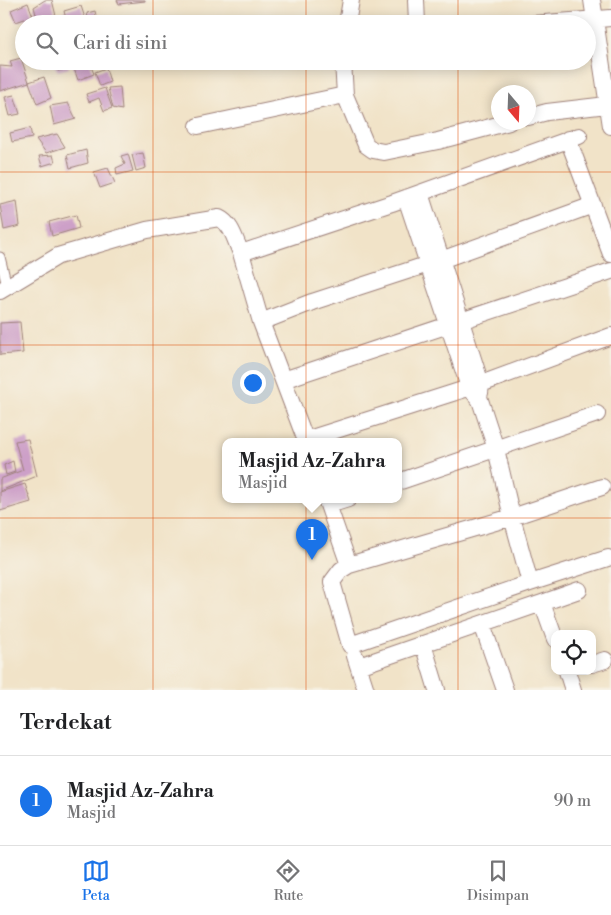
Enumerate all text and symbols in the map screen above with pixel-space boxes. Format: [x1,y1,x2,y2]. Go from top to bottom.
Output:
search box [15,15,596,70]
icon: search [33,29,61,57]
text: Cari di sini [73,31,168,55]
north arrow [491,85,536,130]
your location [240,370,266,396]
popup [222,438,402,503]
text: Masjid Az-Zahra [239,449,385,473]
text: Masjid [239,473,287,493]
pin: 1 [296,519,328,560]
map controls [551,630,596,675]
button: locate [551,630,596,675]
text: Terdekat [20,710,111,736]
text: Masjid Az-Zahra [67,779,214,803]
text: 1 [32,791,40,811]
text: 90 m [553,791,591,811]
text: Masjid [67,803,116,823]
tab: Peta [82,857,110,905]
tab: Rute [274,857,303,905]
tab: Disimpan [467,857,529,905]

